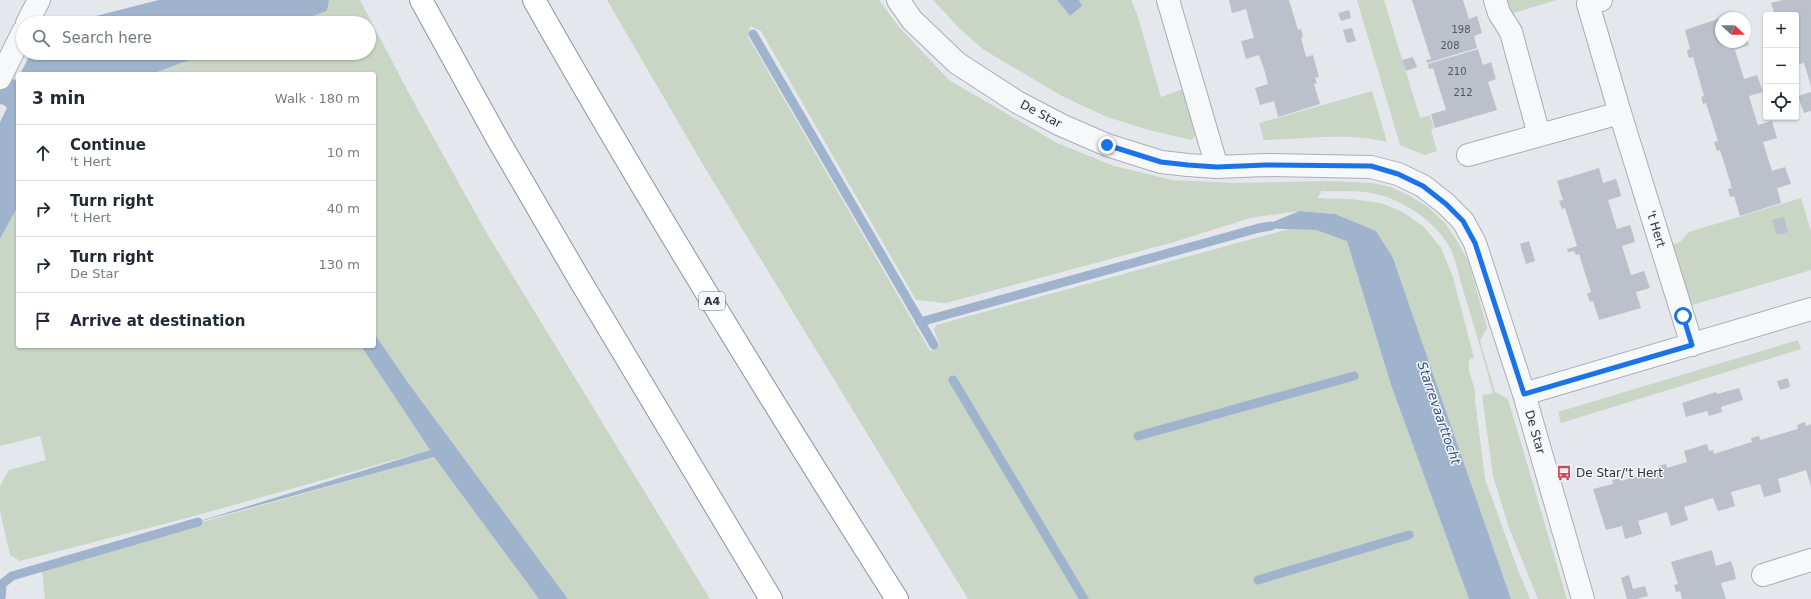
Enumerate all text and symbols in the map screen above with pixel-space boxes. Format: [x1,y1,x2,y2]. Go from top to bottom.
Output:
north arrow [1715,12,1751,48]
map controls [1763,12,1799,120]
button: + [1763,12,1799,48]
search box [16,16,376,60]
house number: 198 [1451,24,1471,35]
icon: search [30,27,52,49]
text: Search here [62,29,152,47]
house number: 208 [1440,40,1460,51]
button: − [1763,48,1799,84]
house number: 210 [1447,66,1467,77]
button: locate [1763,84,1799,120]
house number: 212 [1453,87,1473,98]
text: 3 min [32,88,85,108]
text: Walk · 180 m [275,91,360,106]
street label: De Star [1018,97,1064,131]
text: Continue [70,136,146,154]
route end [1098,136,1116,154]
icon: ahead [32,142,54,164]
text: 10 m [327,145,360,160]
text: 't Hert [70,154,111,169]
text: Turn right [70,192,154,210]
icon: right [32,198,54,220]
text: 40 m [327,201,360,216]
street label: 't Hert [1644,209,1668,249]
text: 't Hert [70,210,111,225]
text: Turn right [70,248,154,266]
icon: right [32,254,54,276]
text: 130 m [318,257,360,272]
text: De Star [70,266,119,281]
road number: A4 [699,292,725,310]
route start [1674,307,1692,325]
icon: arrive [32,310,54,332]
text: Arrive at destination [70,312,245,330]
water label: Starrevaarttocht [1414,360,1464,467]
street label: De Star [1522,408,1548,456]
bus stop icon: De Star/'t Hert [1555,464,1573,482]
place label: De Star/'t Hert [1576,466,1663,480]

